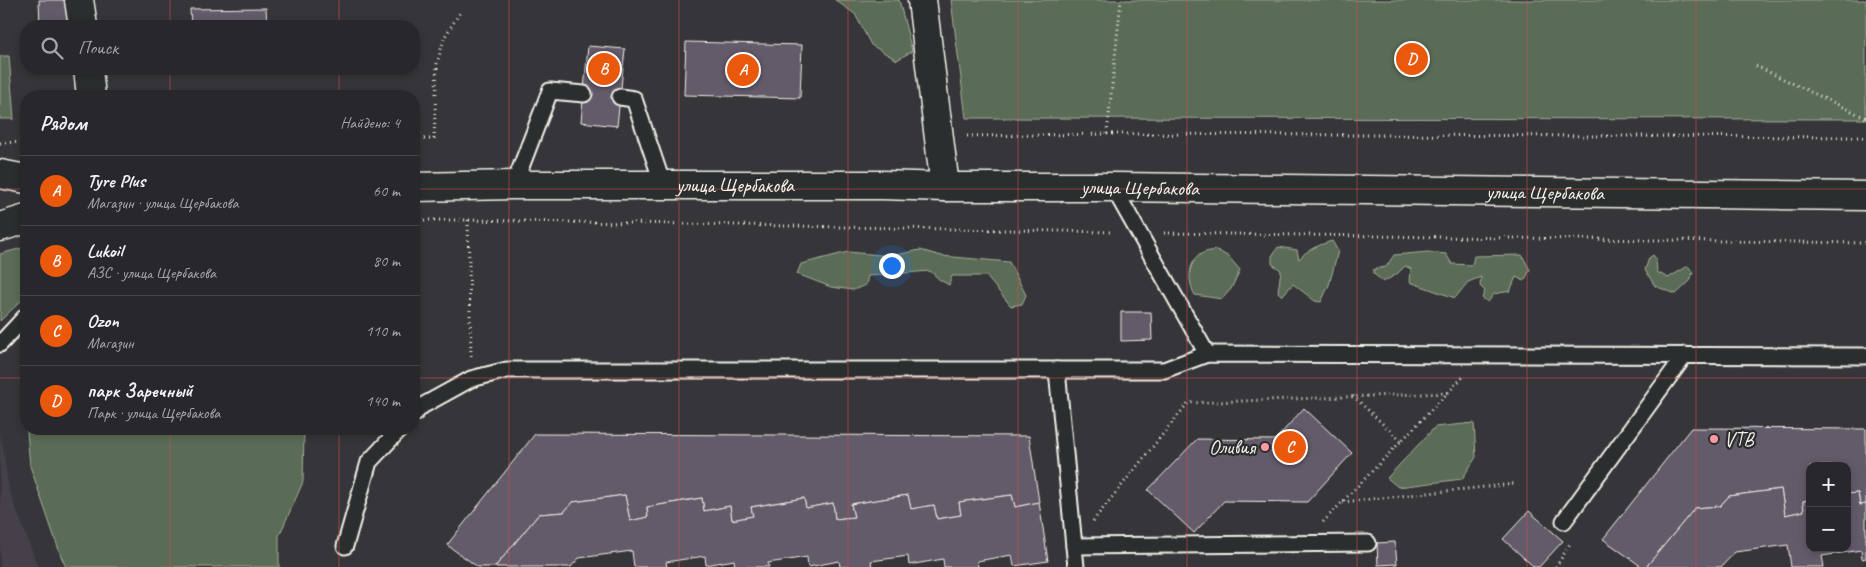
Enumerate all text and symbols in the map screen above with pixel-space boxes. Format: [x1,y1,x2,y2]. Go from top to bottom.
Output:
search box [20,20,420,75]
icon: search [38,34,66,62]
text: Поиск [78,36,118,60]
pin: D [1396,40,1428,78]
pin: B [588,50,620,88]
pin: A [727,51,759,89]
text: Рядом [40,110,87,136]
text: Найдено: 4 [340,113,400,133]
text: Tyre Plus [87,169,145,193]
street label: улица Щербакова [675,173,795,198]
street label: улица Щербакова [1080,174,1200,201]
street label: улица Щербакова [1485,179,1605,205]
text: A [52,181,60,201]
text: 60 m [373,181,400,201]
text: Магазин · улица Щербакова [87,193,238,213]
text: Lukoil [87,239,123,263]
text: B [52,251,60,271]
text: 80 m [373,251,400,271]
your location [879,253,905,279]
text: АЗС · улица Щербакова [87,263,216,283]
text: Ozon [87,309,119,333]
text: C [52,321,60,341]
text: 110 m [366,321,400,341]
text: Магазин [87,333,134,353]
text: парк Заречный [87,379,193,403]
text: D [51,391,61,411]
text: 140 m [366,391,400,411]
text: Парк · улица Щербакова [87,403,220,423]
place label: VTB [1724,427,1755,452]
pin: C [1274,428,1306,466]
marker: VTB [1708,433,1720,445]
place label: Оливия [1209,435,1257,460]
marker: Оливия [1259,441,1271,453]
map controls [1806,462,1851,552]
button: + [1806,462,1851,507]
button: − [1806,507,1851,552]

